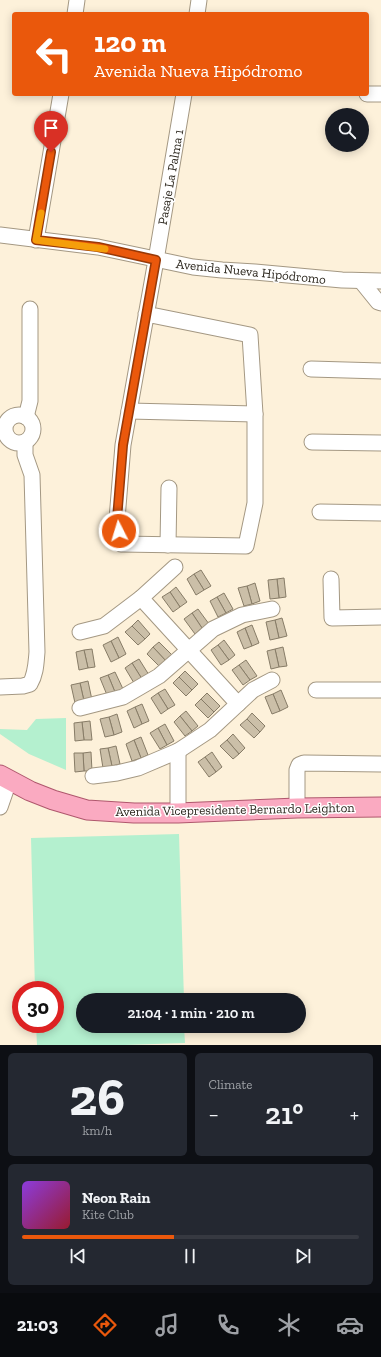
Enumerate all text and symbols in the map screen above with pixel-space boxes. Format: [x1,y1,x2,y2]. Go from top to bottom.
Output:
text: 120 m [94,26,166,59]
icon: left [28,28,80,80]
text: Avenida Nueva Hipódromo [94,60,302,82]
map controls [325,108,369,152]
button: search [325,108,369,152]
pin [34,111,68,152]
icon: arrive [40,117,62,139]
street label: Pasaje La Palma 1 [155,128,187,226]
street label: Avenida Nueva Hipódromo [175,256,327,287]
position arrow [98,510,140,552]
street label: Avenida Vicepresidente Bernardo Leighton [115,800,355,819]
speed limit sign: 30 [12,981,64,1033]
text: 21:04 · 1 min · 210 m [127,1004,255,1022]
text: 26 [69,1066,125,1128]
text: Climate [209,1077,252,1092]
text: 21° [265,1096,304,1132]
text: − [209,1101,219,1128]
text: + [350,1101,359,1128]
text: km/h [82,1123,112,1138]
text: Neon Rain [82,1189,150,1207]
text: Kite Club [82,1207,134,1222]
icon: previous [67,1245,89,1267]
icon: pause [179,1245,201,1267]
icon: next [292,1245,314,1267]
icon: directions [91,1311,119,1339]
icon: music [153,1311,181,1339]
icon: phone [214,1311,242,1339]
icon: climate [275,1311,303,1339]
icon: car [336,1311,364,1339]
text: 21:03 [17,1314,58,1336]

